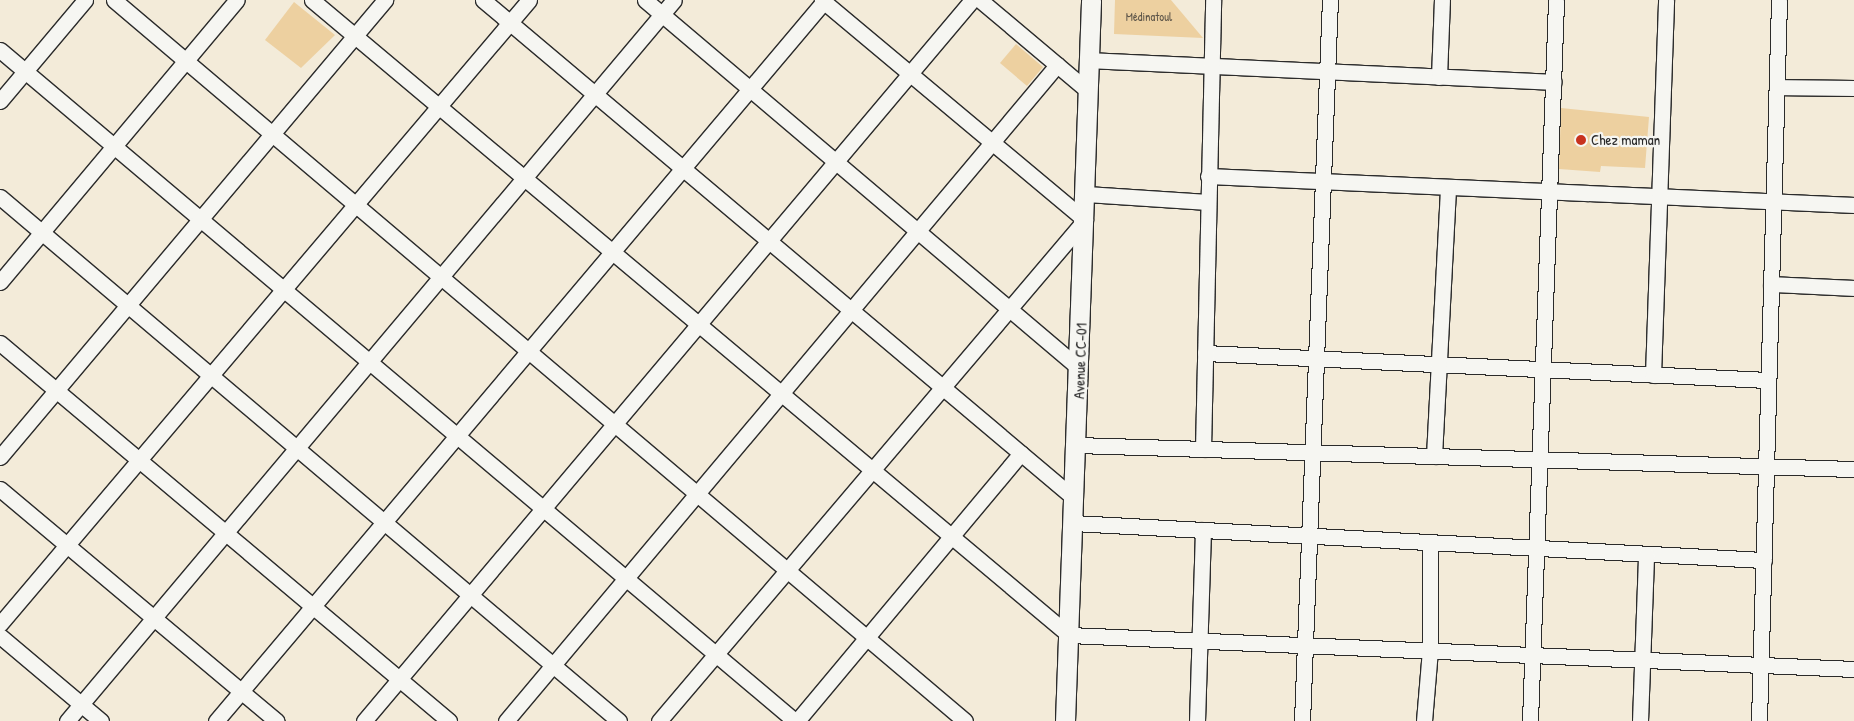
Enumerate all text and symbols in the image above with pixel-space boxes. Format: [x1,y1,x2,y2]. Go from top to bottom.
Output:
house number: Médinatoul [1126,10,1172,24]
place label: Chez maman [1591,131,1660,149]
marker: Chez maman [1575,134,1587,146]
street label: Avenue CC-01 [1070,323,1090,399]

